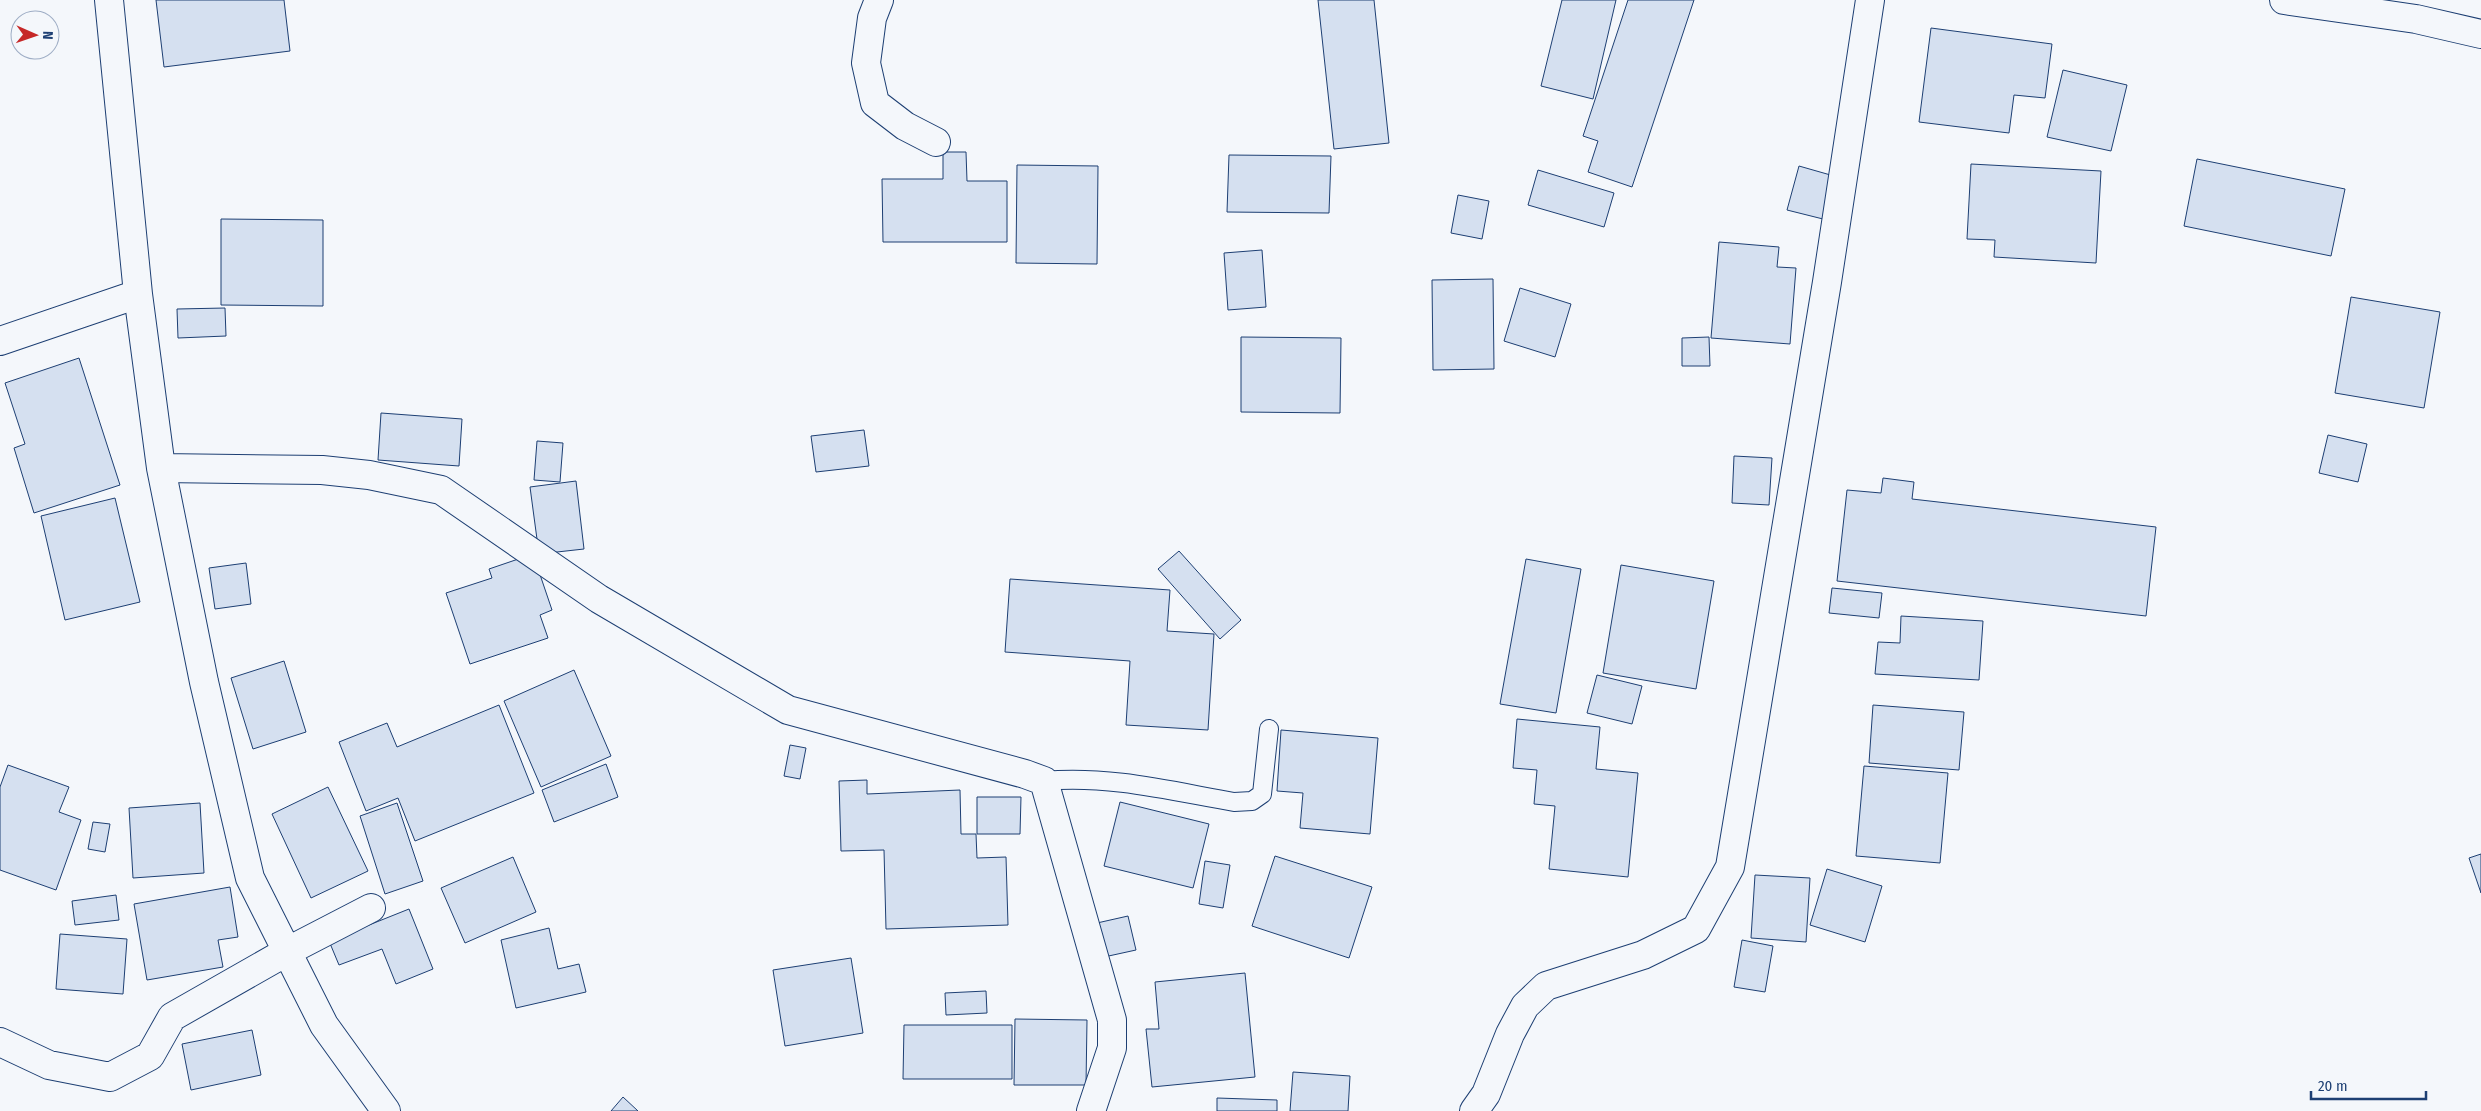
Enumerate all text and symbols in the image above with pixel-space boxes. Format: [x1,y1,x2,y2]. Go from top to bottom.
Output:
north arrow [10,10,60,60]
text: N [39,31,56,40]
scale bar [2311,1068,2426,1100]
text: 20 m [2318,1077,2348,1095]

